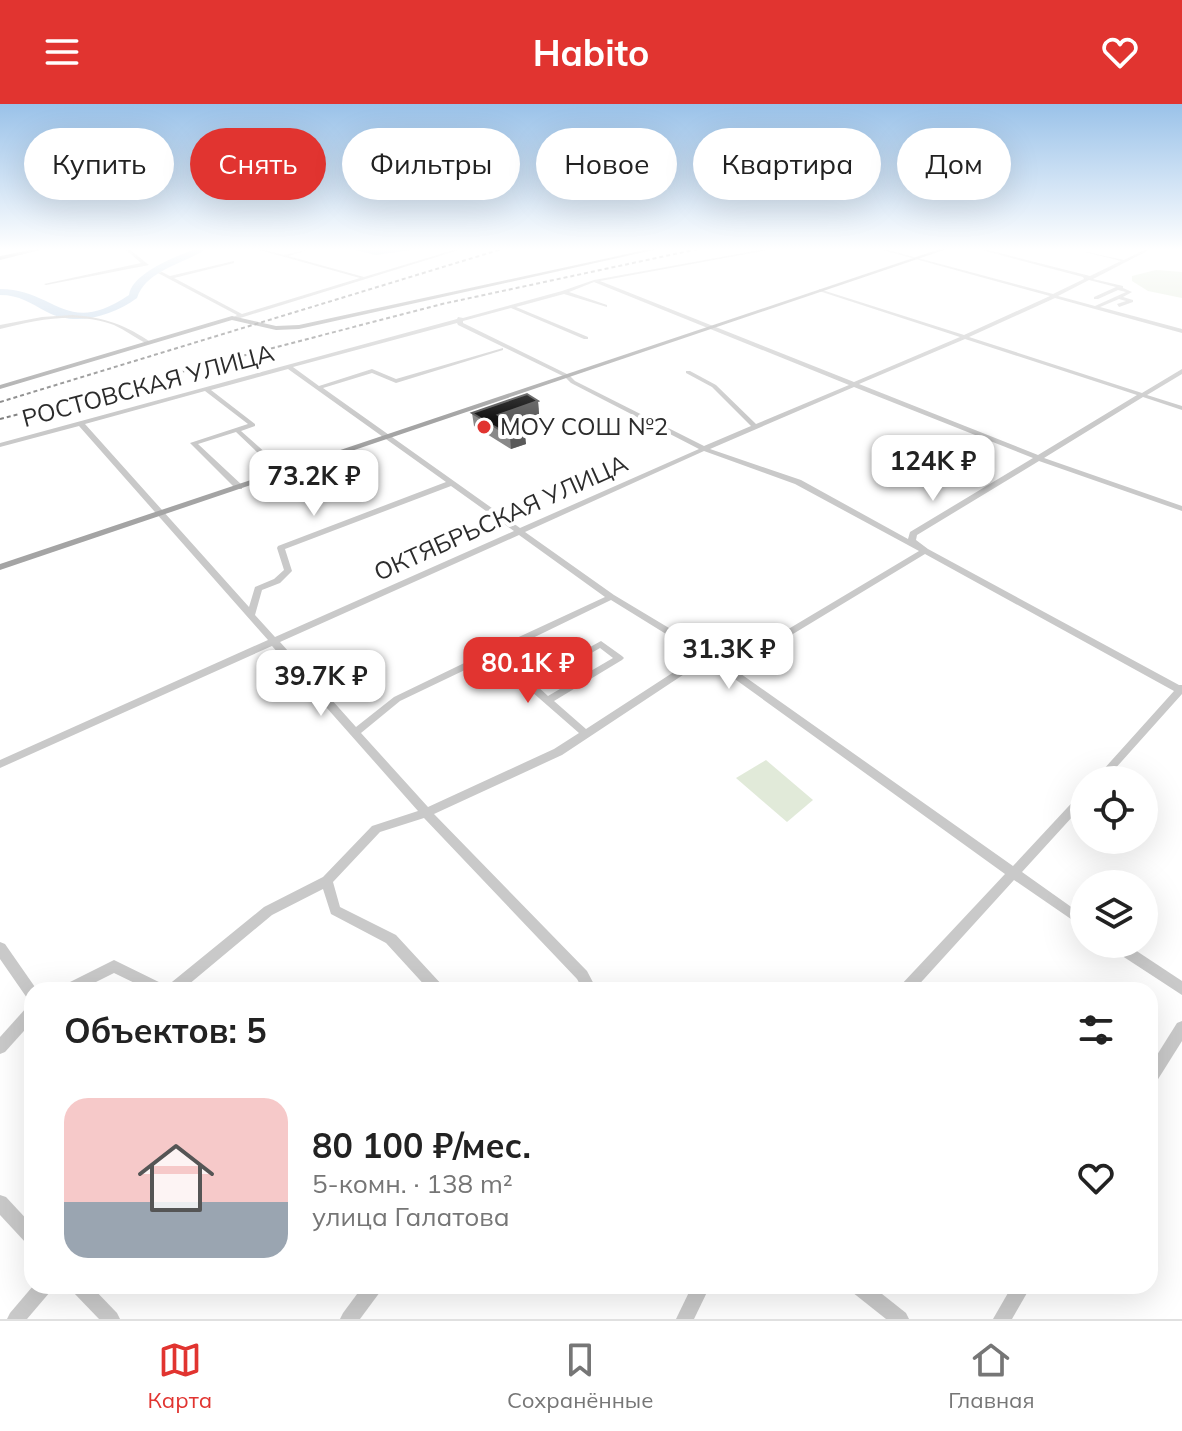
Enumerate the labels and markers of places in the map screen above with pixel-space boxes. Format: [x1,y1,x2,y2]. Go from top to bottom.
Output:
place label: МОУ СОШ №2 [500,411,668,441]
marker: МОУ СОШ №2 [475,418,493,436]
pin: 124K ₽ [868,435,998,503]
pin: 73.2K ₽ [240,450,388,518]
pin: 31.3K ₽ [655,623,803,691]
pin: 80.1K ₽ [454,637,602,705]
pin: 39.7K ₽ [247,650,395,718]

